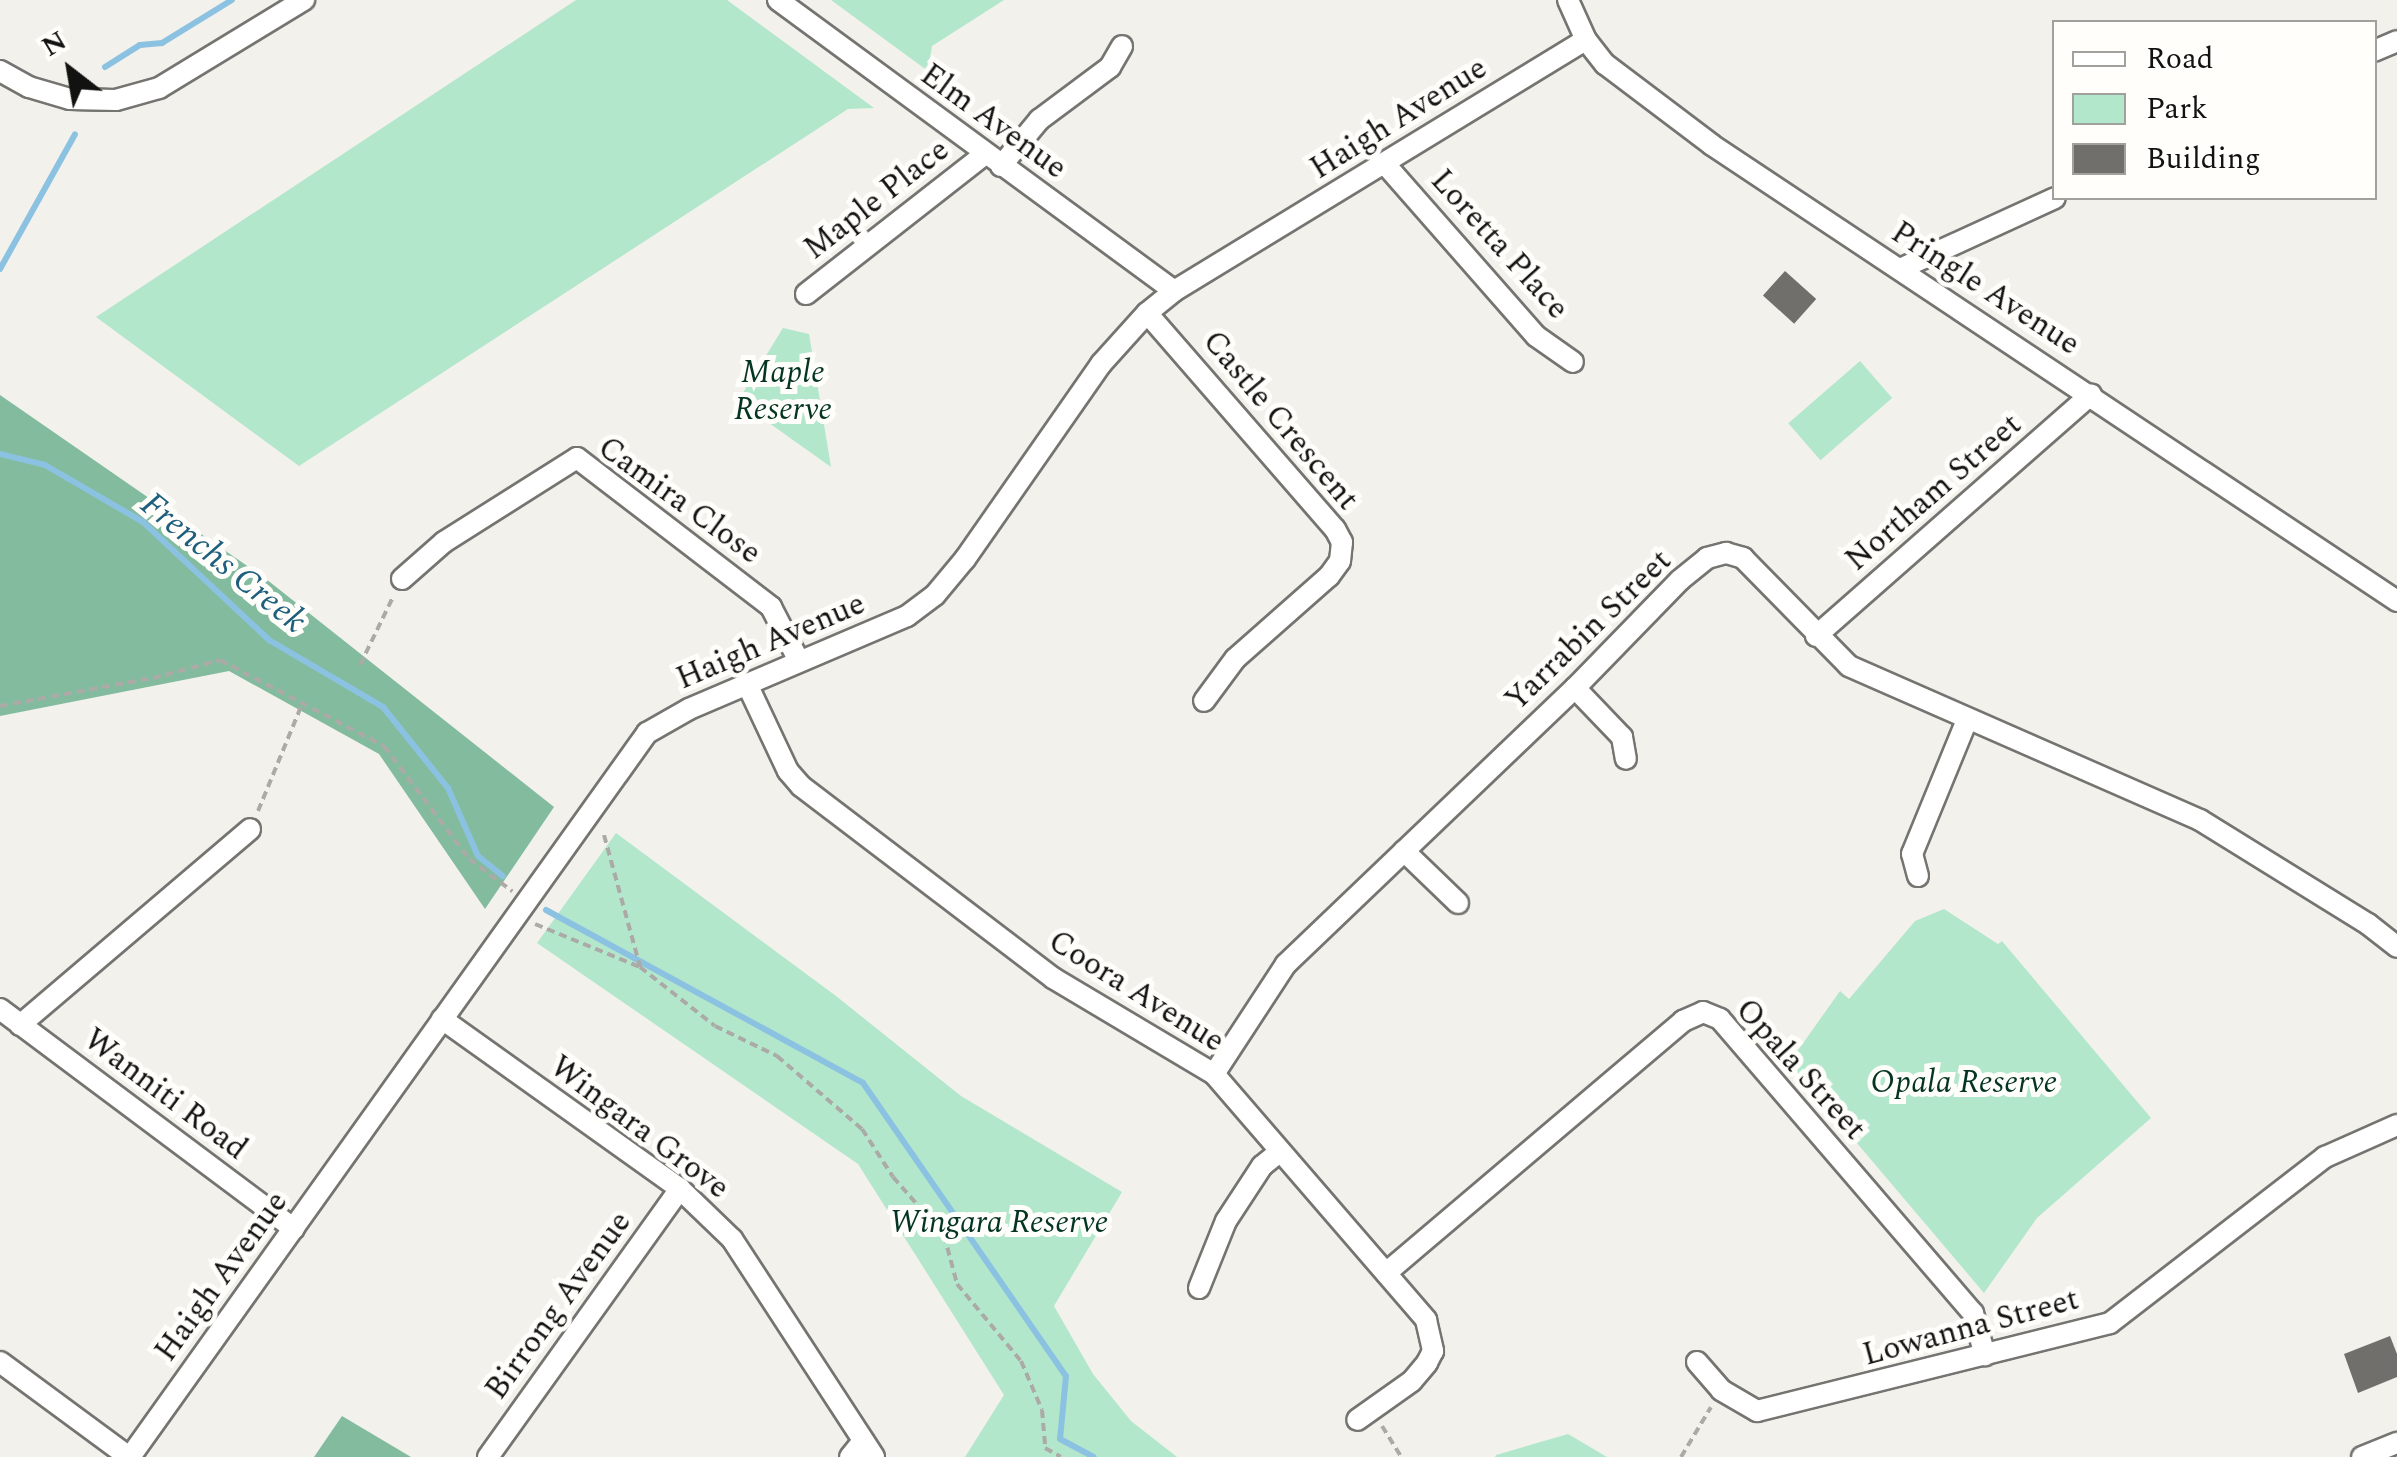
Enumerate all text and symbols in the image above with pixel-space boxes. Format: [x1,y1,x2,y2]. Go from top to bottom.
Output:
north arrow [20,20,120,120]
text: N [33,20,75,68]
legend [2052,20,2377,200]
text: Road [2146,36,2214,82]
street label: Haigh Avenue [1304,49,1494,189]
street label: Elm Avenue [912,56,1074,188]
text: Park [2146,86,2208,132]
street label: Maple Place [797,131,957,269]
text: Building [2146,136,2261,182]
street label: Loretta Place [1422,162,1576,328]
street label: Pringle Avenue [1884,214,2086,364]
street label: Castle Crescent [1194,323,1366,519]
park label: Maple Reserve [734,355,832,430]
street label: Northam Street [1838,406,2030,580]
street label: Camira Close [590,429,768,573]
water label: Frenchs Creek [132,483,314,643]
street label: Yarrabin Street [1498,542,1680,720]
street label: Haigh Avenue [671,585,871,699]
street label: Coora Avenue [1041,923,1231,1061]
street label: Opala Street [1727,992,1873,1148]
street label: Wanniti Road [76,1021,254,1169]
street label: Wingara Grove [542,1048,736,1208]
park label: Opala Reserve [1871,1064,2057,1102]
street label: Haigh Avenue [147,1184,297,1370]
street label: Birrong Avenue [478,1204,640,1408]
park label: Wingara Reserve [890,1204,1108,1242]
street label: Lowanna Street [1859,1281,2083,1375]

